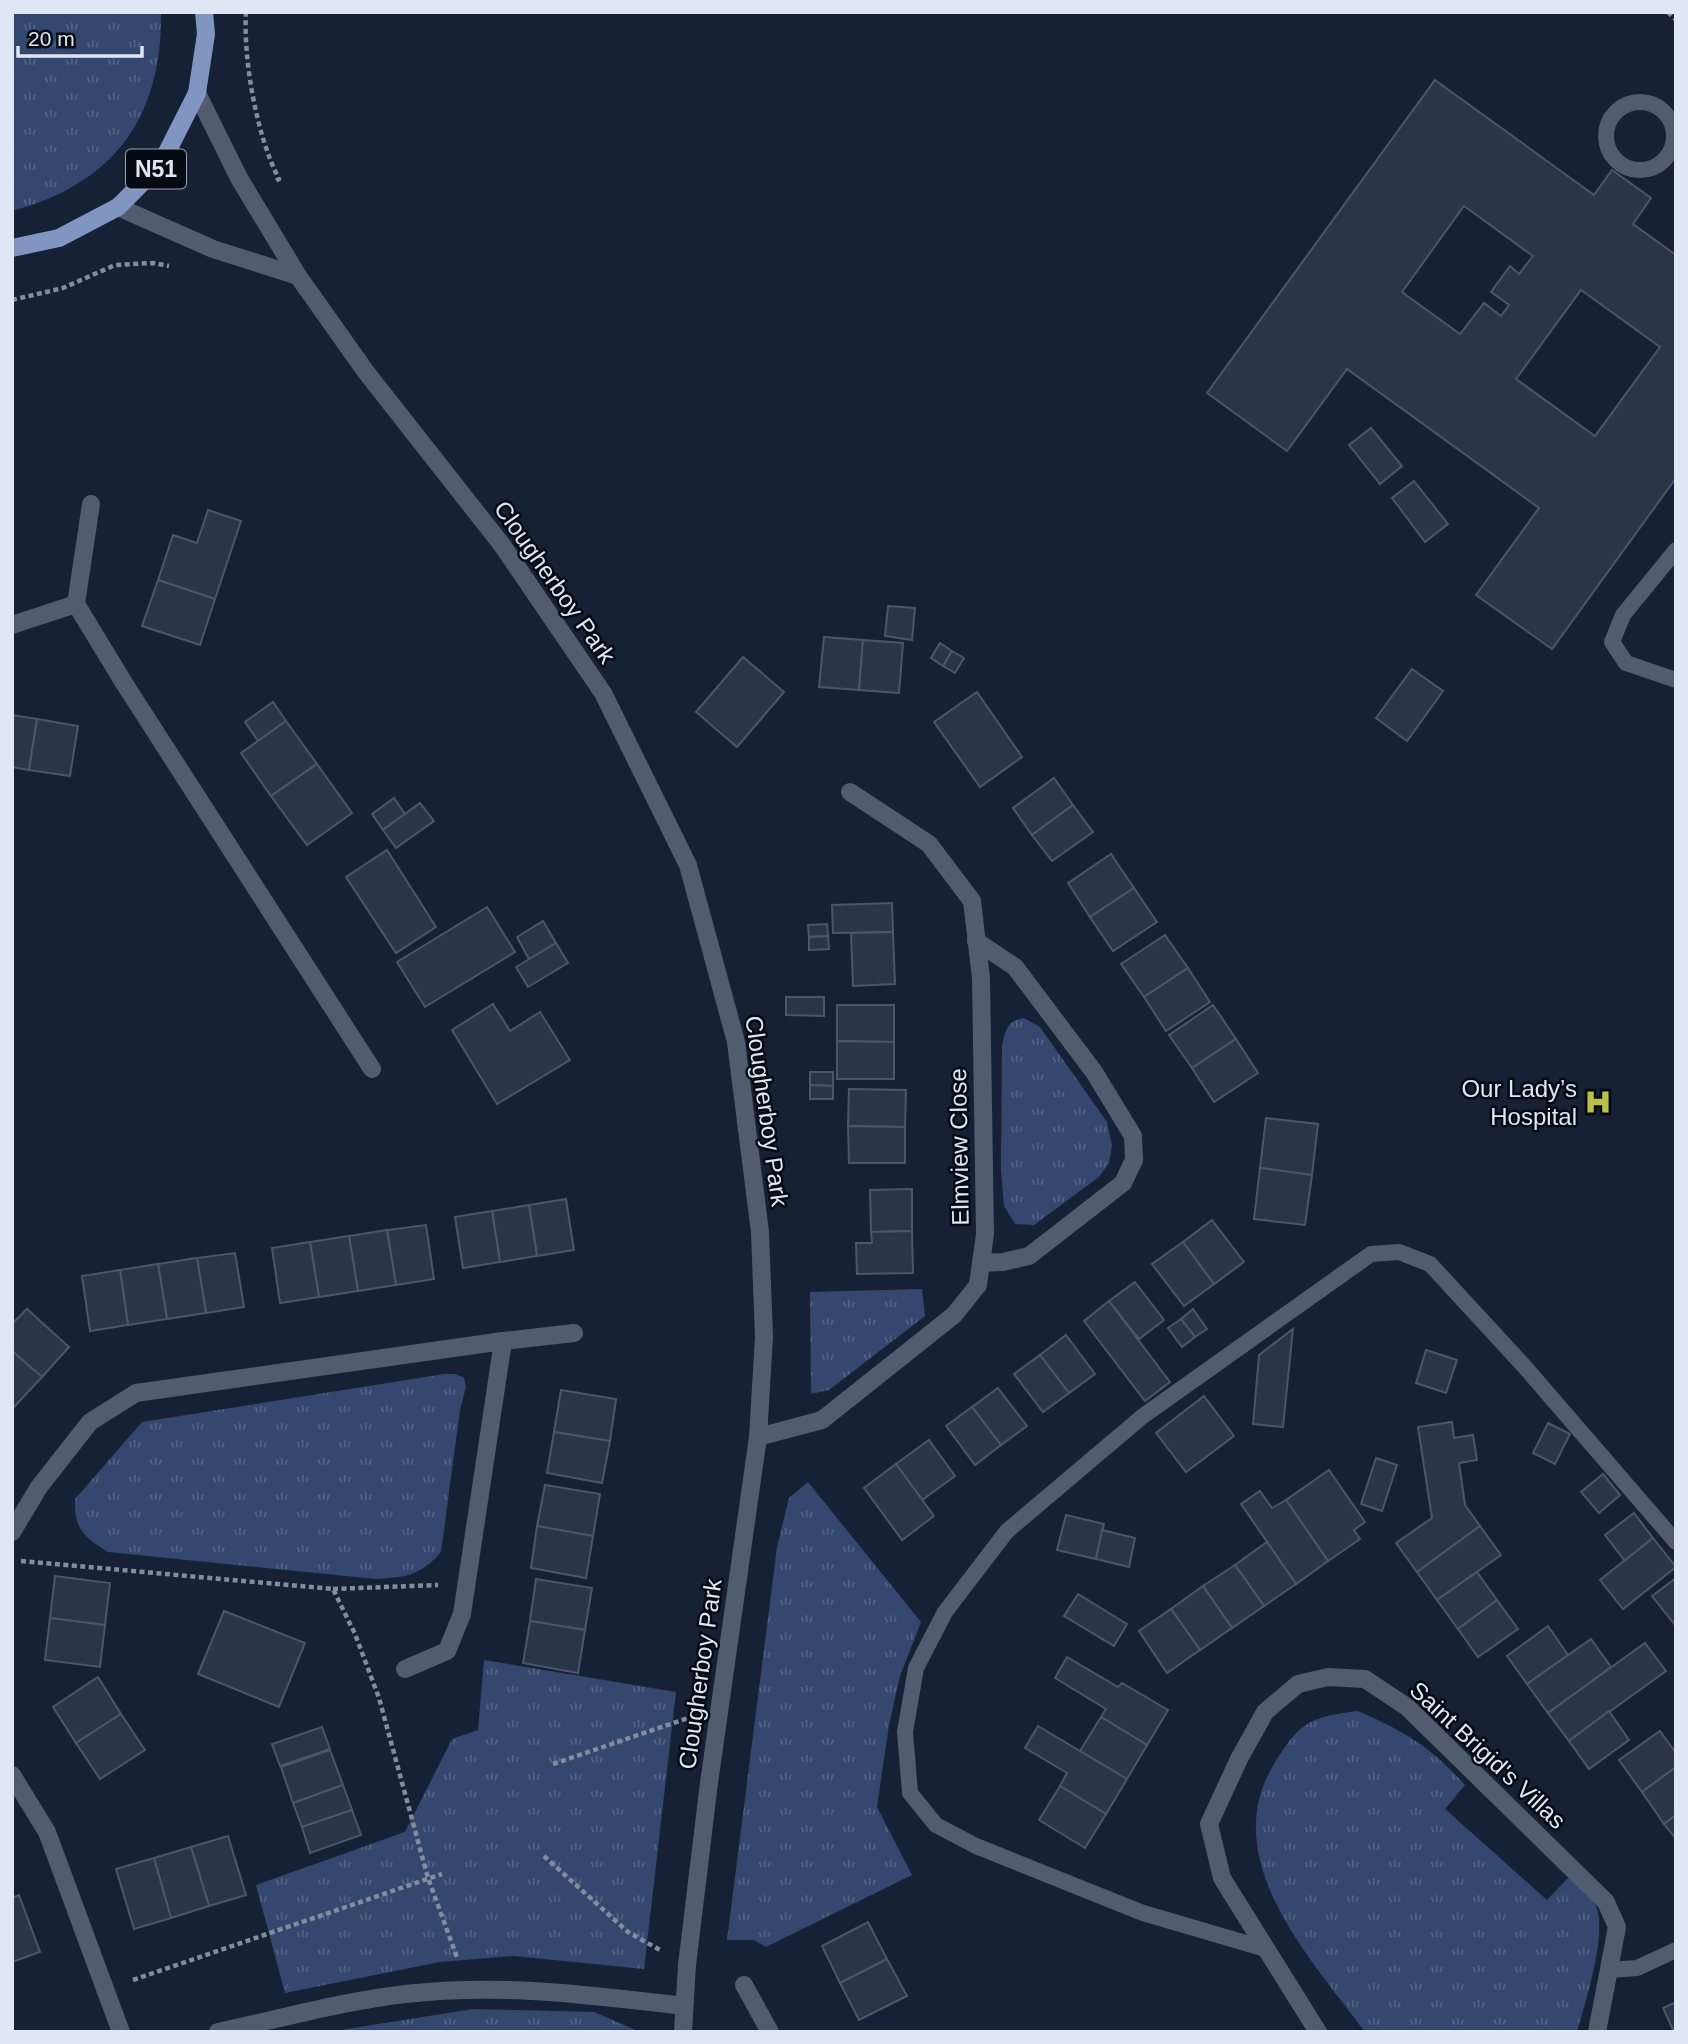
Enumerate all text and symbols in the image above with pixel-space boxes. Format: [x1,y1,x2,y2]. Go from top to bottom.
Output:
scale bar [18,14,142,58]
text: 20 m [28,27,75,50]
road number: N51 [126,150,186,188]
street label: Clougherboy Park [489,496,622,669]
street label: Clougherboy Park [740,1014,794,1209]
street label: Elmview Close [944,1068,974,1226]
place label: Our Lady’s Hospital [1461,1075,1577,1130]
hospital icon: Our Lady’s Hospital [1583,1087,1613,1117]
street label: Clougherboy Park [673,1576,727,1771]
street label: Saint Brigid's Villas [1405,1676,1571,1834]

